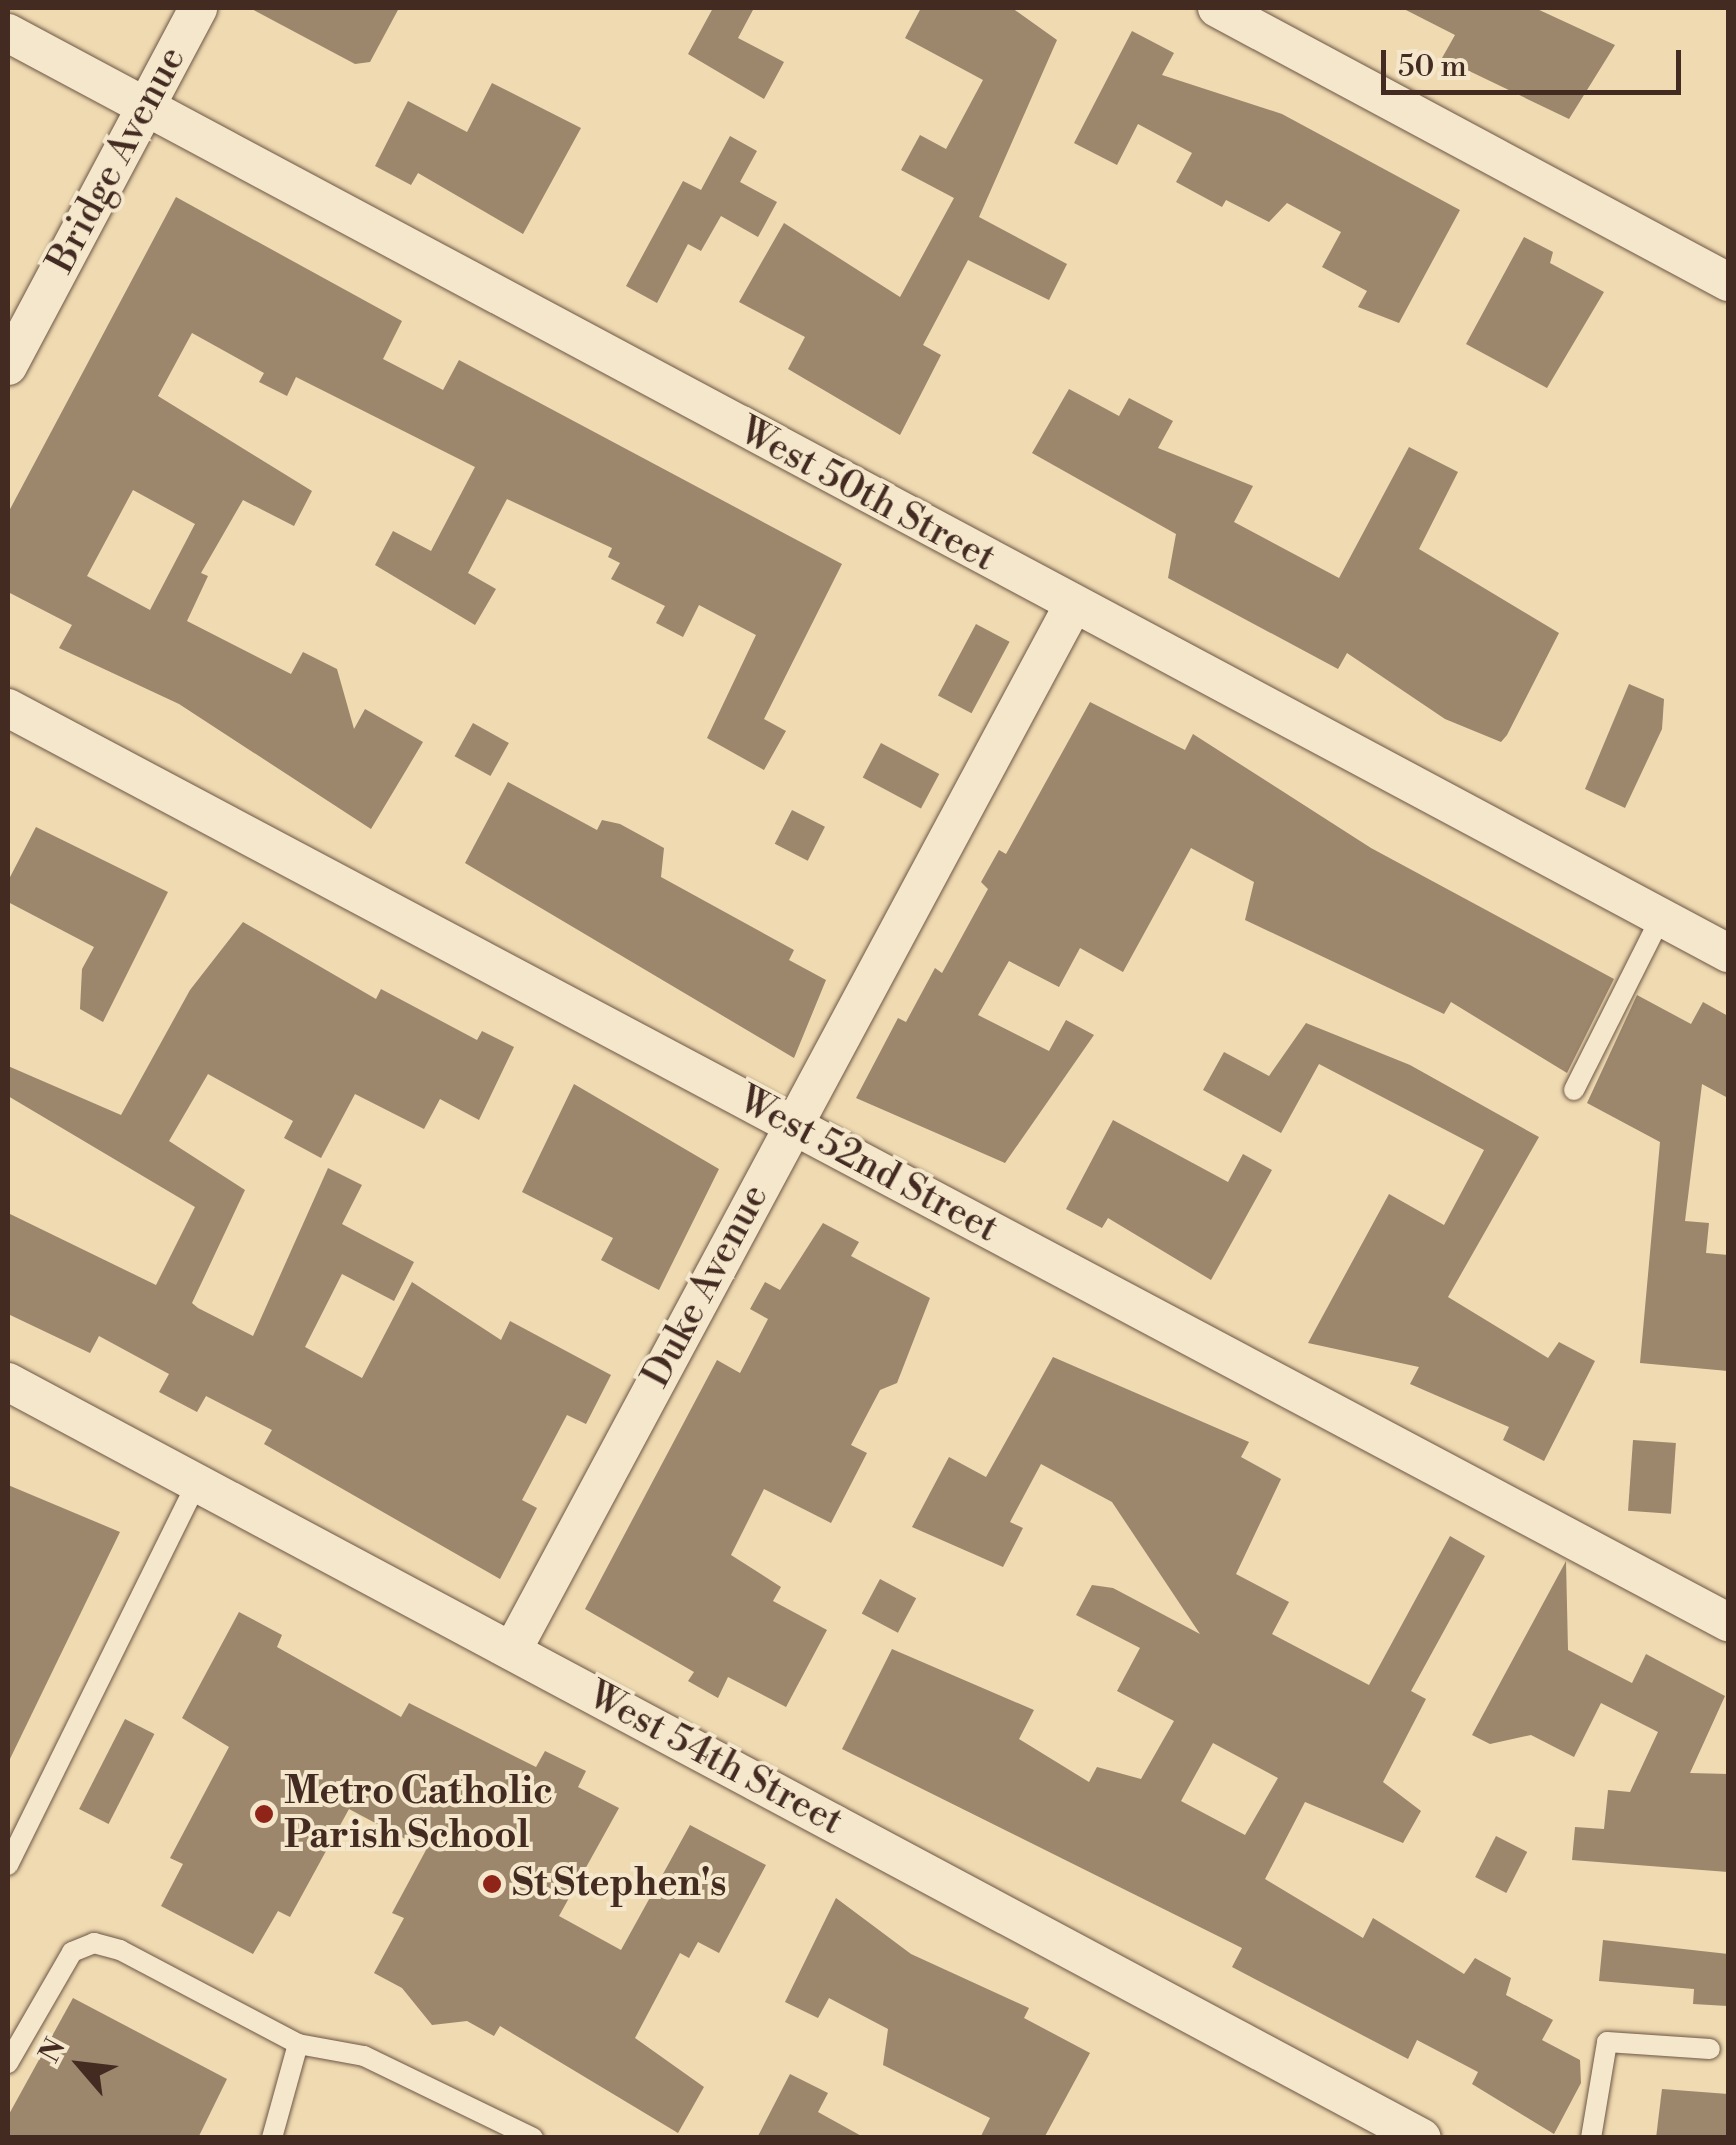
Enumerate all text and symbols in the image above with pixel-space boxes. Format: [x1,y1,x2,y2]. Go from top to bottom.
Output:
scale bar [1386,30,1686,92]
street label: Bridge Avenue [38,39,196,281]
text: 50 m [1398,48,1467,86]
street label: West 50th Street [731,408,1003,582]
street label: West 52nd Street [730,1077,1006,1253]
street label: Duke Avenue [634,1177,778,1395]
street label: West 54th Street [580,1673,850,1845]
place label: Metro Catholic Parish School [284,1769,553,1858]
marker: Metro Catholic Parish School [253,1803,275,1825]
place label: St Stephen's [512,1861,727,1907]
marker: St Stephen's [481,1873,503,1895]
north arrow [30,2015,130,2115]
text: N [32,2033,74,2069]

